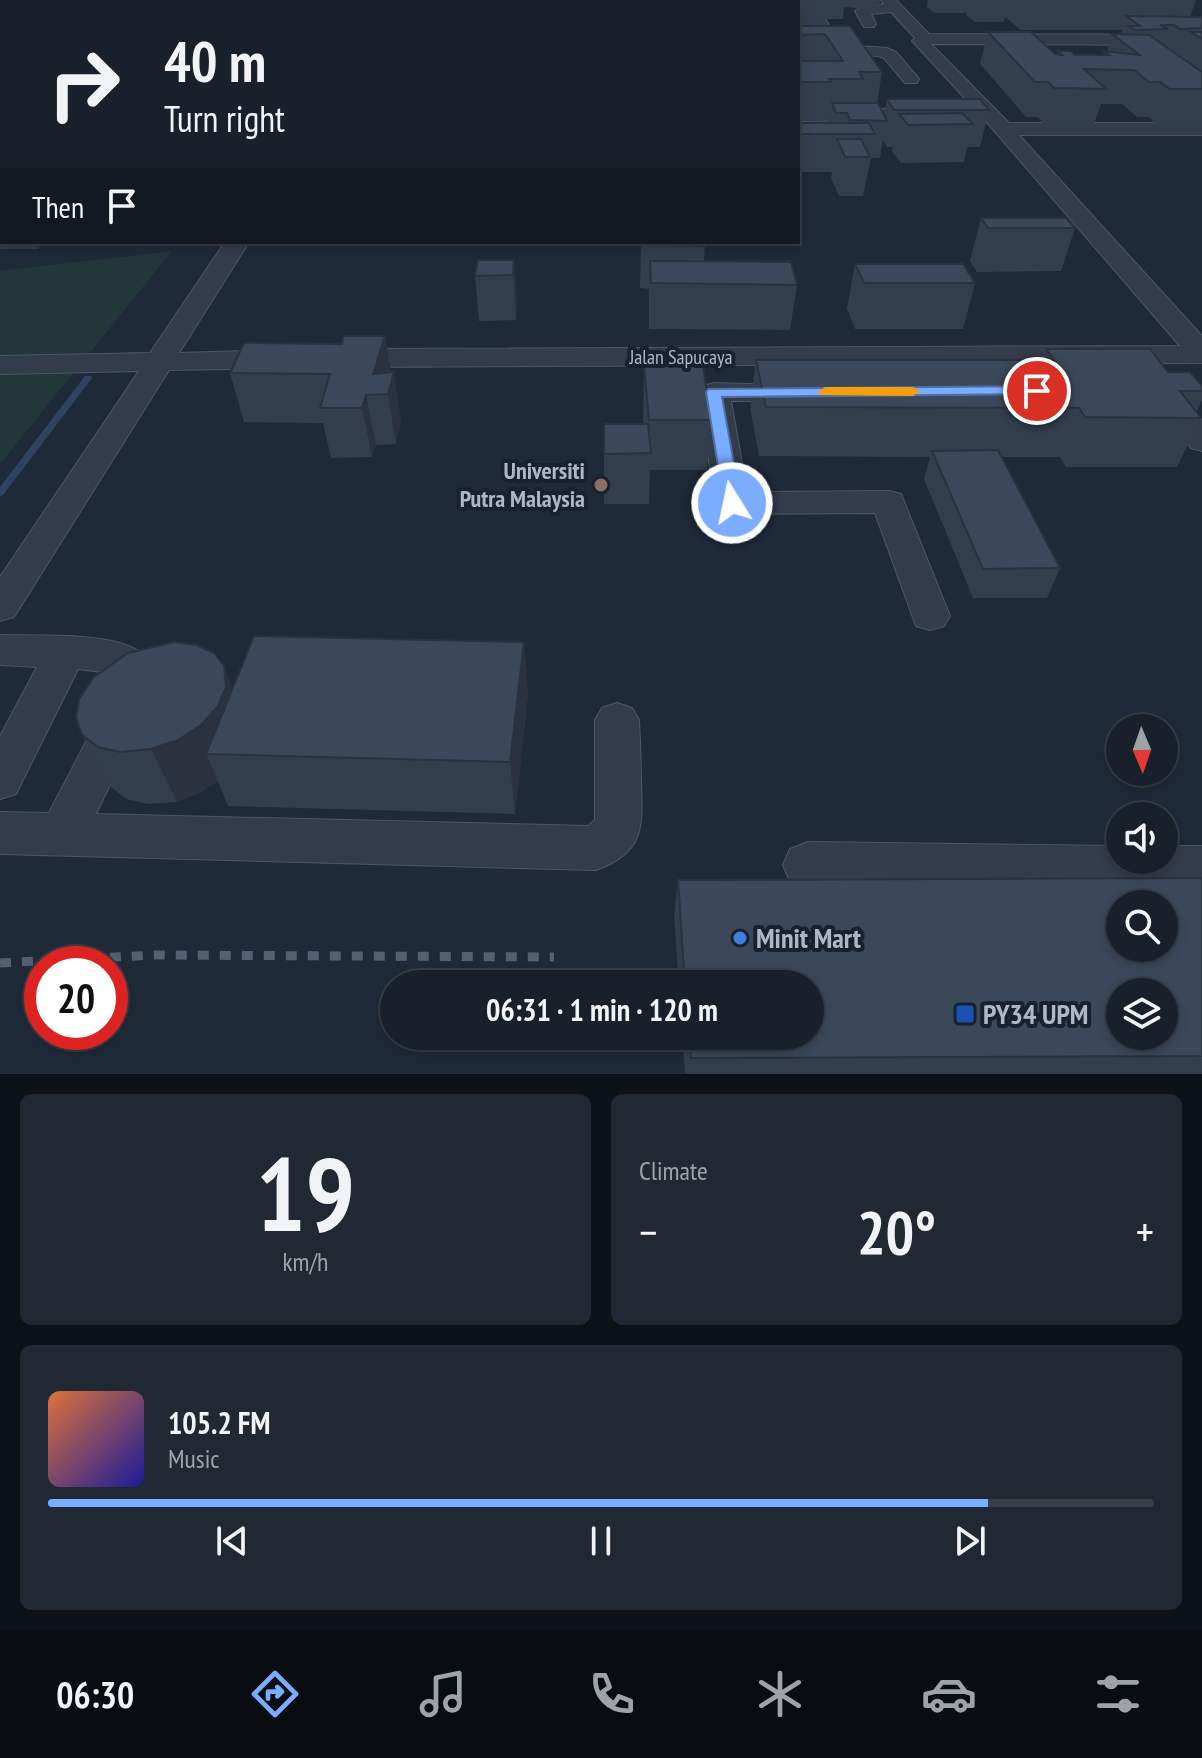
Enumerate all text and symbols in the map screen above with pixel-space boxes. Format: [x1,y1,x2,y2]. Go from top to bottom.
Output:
text: 40 m [164,25,266,97]
icon: right [32,32,136,136]
text: Turn right [164,95,285,142]
icon: arrive [100,184,144,228]
text: Then [32,187,84,226]
street label: Jalan Sapucaya [628,344,733,370]
pin [1003,357,1071,425]
icon: arrive [1015,369,1059,413]
place label: Universiti Putra Malaysia [460,455,585,514]
position arrow [690,461,774,545]
marker: Universiti Putra Malaysia [592,476,610,494]
north arrow [1106,714,1178,786]
map controls [1106,714,1178,1050]
button: sound [1106,802,1178,874]
button: search [1106,890,1178,962]
place label: Minit Mart [756,919,861,956]
marker: Minit Mart [731,929,749,947]
speed limit sign: 20 [24,946,128,1050]
button: layers [1106,978,1178,1050]
text: 06:31 · 1 min · 120 m [486,990,718,1029]
place label: PY34 UPM [983,995,1088,1032]
marker: PY34 UPM [954,1003,976,1025]
text: 19 [256,1125,355,1260]
text: Climate [639,1154,708,1187]
text: 20° [857,1193,936,1271]
text: − [639,1203,657,1260]
text: + [1136,1203,1154,1260]
text: km/h [282,1245,329,1278]
text: 105.2 FM [168,1403,270,1442]
text: Music [168,1442,220,1475]
icon: previous [210,1519,254,1563]
icon: pause [579,1519,623,1563]
icon: next [948,1519,992,1563]
icon: directions [247,1666,303,1722]
icon: music [415,1666,471,1722]
icon: phone [584,1666,640,1722]
icon: climate [752,1666,808,1722]
icon: car [921,1666,977,1722]
icon: filters [1090,1666,1146,1722]
text: 06:30 [56,1671,134,1718]

